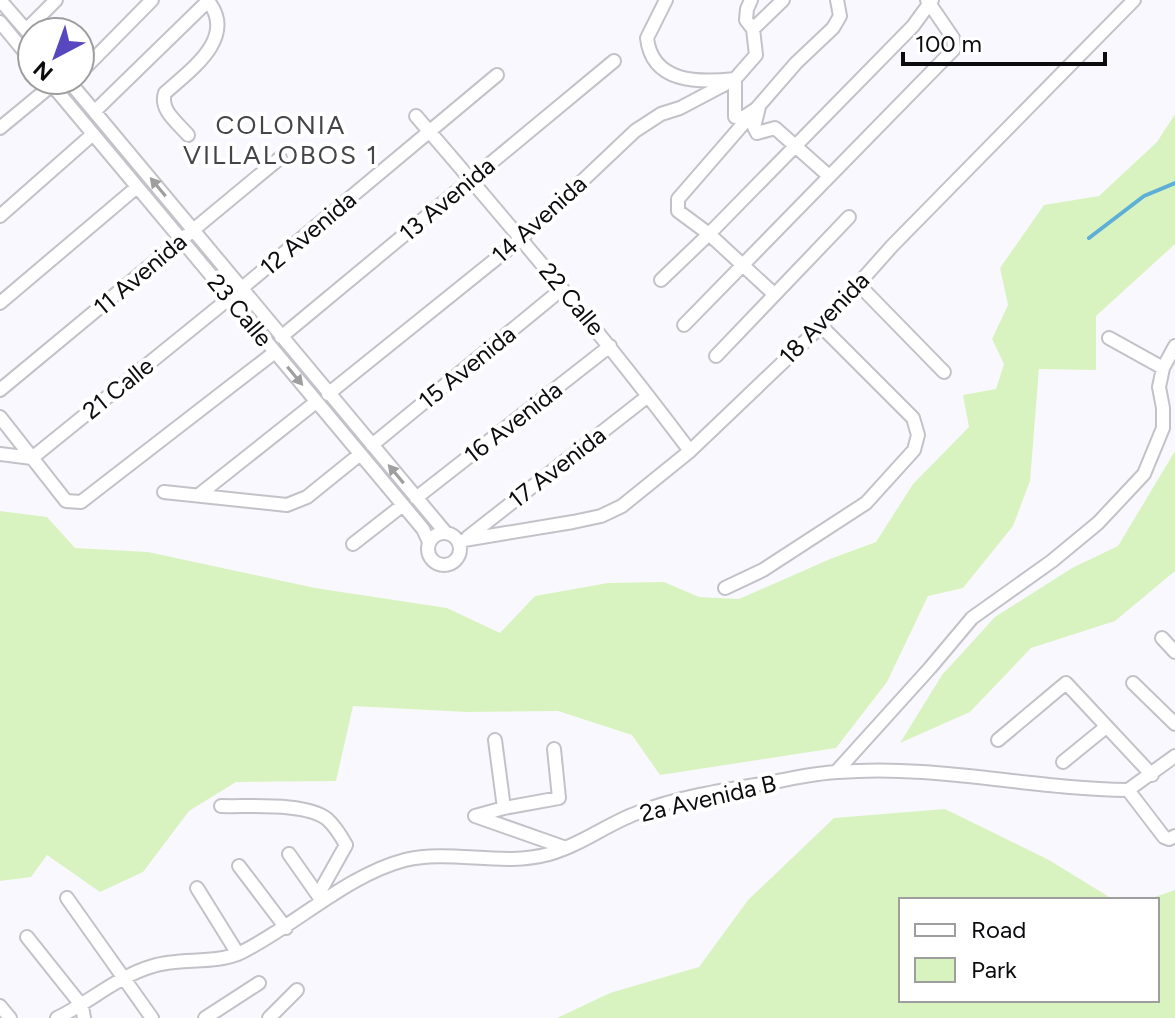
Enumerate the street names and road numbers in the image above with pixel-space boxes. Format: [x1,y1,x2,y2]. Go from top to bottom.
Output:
street label: 13 Avenida [393,151,501,247]
street label: 14 Avenida [486,169,592,269]
street label: 12 Avenida [254,185,362,281]
street label: 11 Avenida [88,227,192,321]
street label: 22 Calle [533,257,611,341]
street label: 18 Avenida [773,266,875,370]
street label: 23 Calle [201,268,279,352]
street label: 15 Avenida [413,319,521,415]
street label: 21 Calle [77,351,159,425]
street label: 16 Avenida [458,375,568,469]
street label: 17 Avenida [503,420,611,514]
street label: 2a Avenida B [637,768,779,828]

